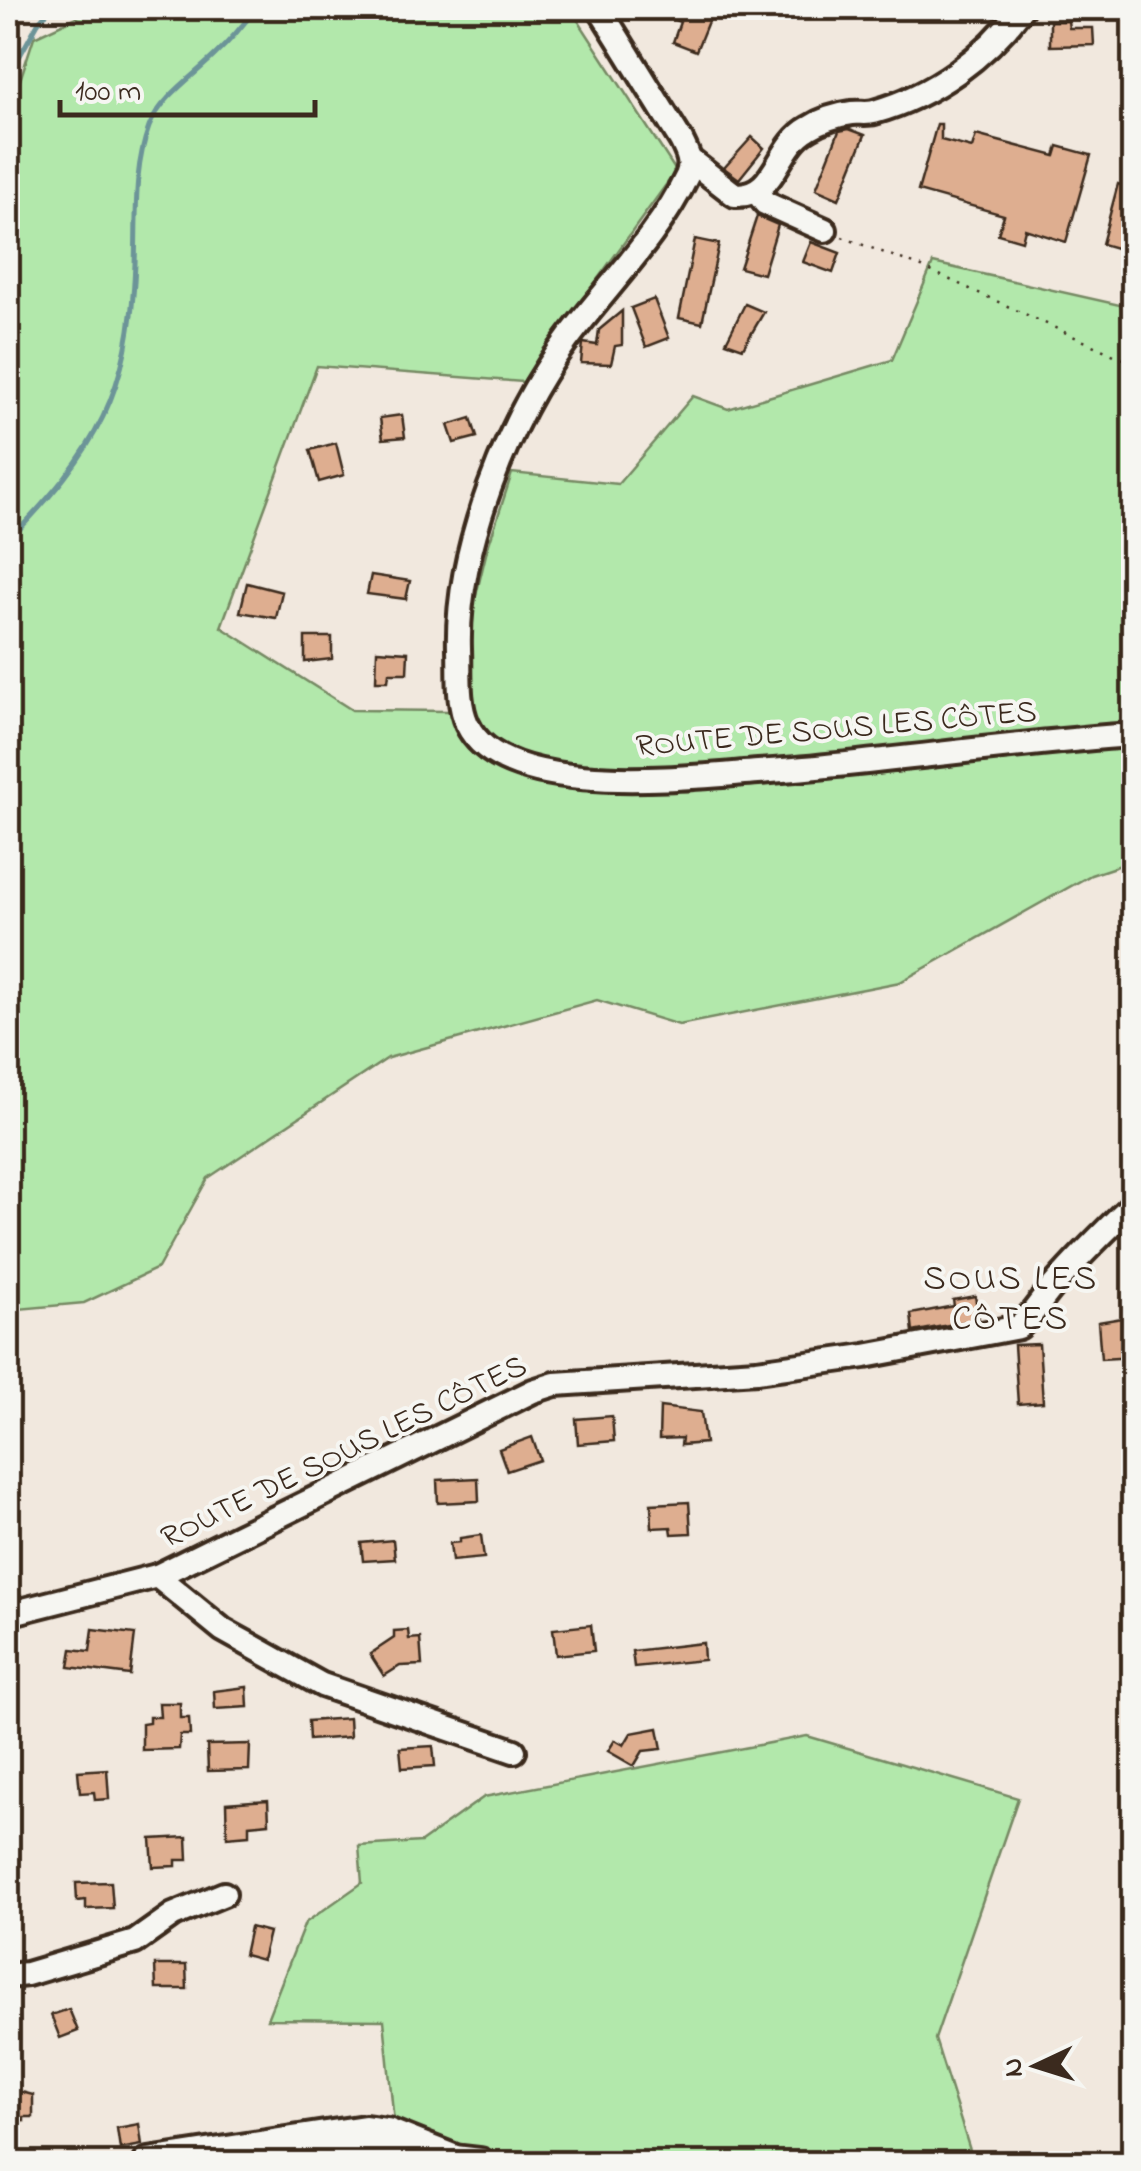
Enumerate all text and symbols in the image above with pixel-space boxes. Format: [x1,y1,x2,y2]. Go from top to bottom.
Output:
scale bar [60,55,315,117]
text: 100 m [75,71,141,115]
street label: ROUTE DE SOUS LES CÔTES [634,690,1039,771]
district label: SOUS LES CÔTES [923,1255,1099,1346]
street label: ROUTE DE SOUS LES CÔTES [154,1344,535,1562]
north arrow [986,2016,1086,2116]
text: N [993,2057,1036,2078]

